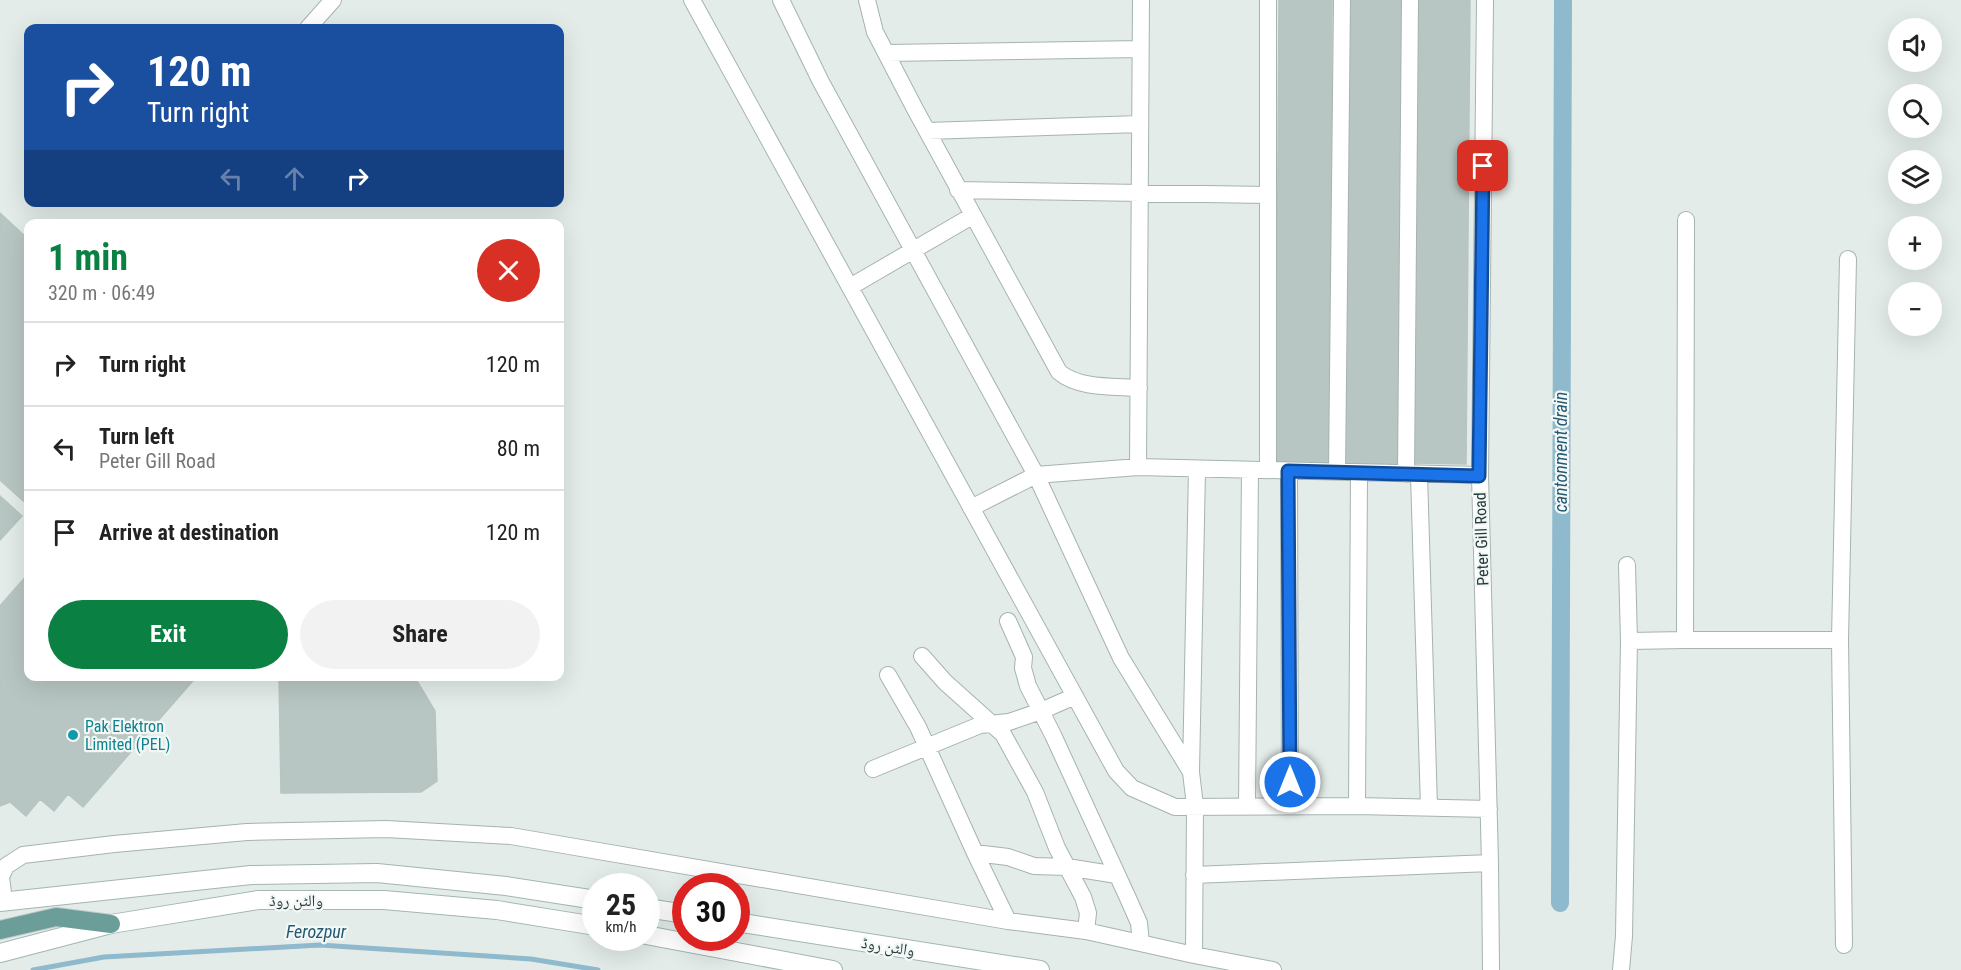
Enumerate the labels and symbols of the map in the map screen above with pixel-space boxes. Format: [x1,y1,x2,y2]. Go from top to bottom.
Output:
pin [1457,140,1508,191]
water label: cantonment drain [1550,392,1571,512]
street label: Peter Gill Road [1470,492,1493,586]
place label: Pak Elektron Limited (PEL) [85,717,170,754]
marker: Pak Elektron Limited (PEL) [66,728,80,742]
position arrow [1258,750,1322,814]
speed limit sign: 30 [672,873,750,951]
street label: والٹن روڈ [269,891,323,911]
water label: Ferozpur [286,921,347,942]
street label: والٹن روڈ [860,933,916,961]

